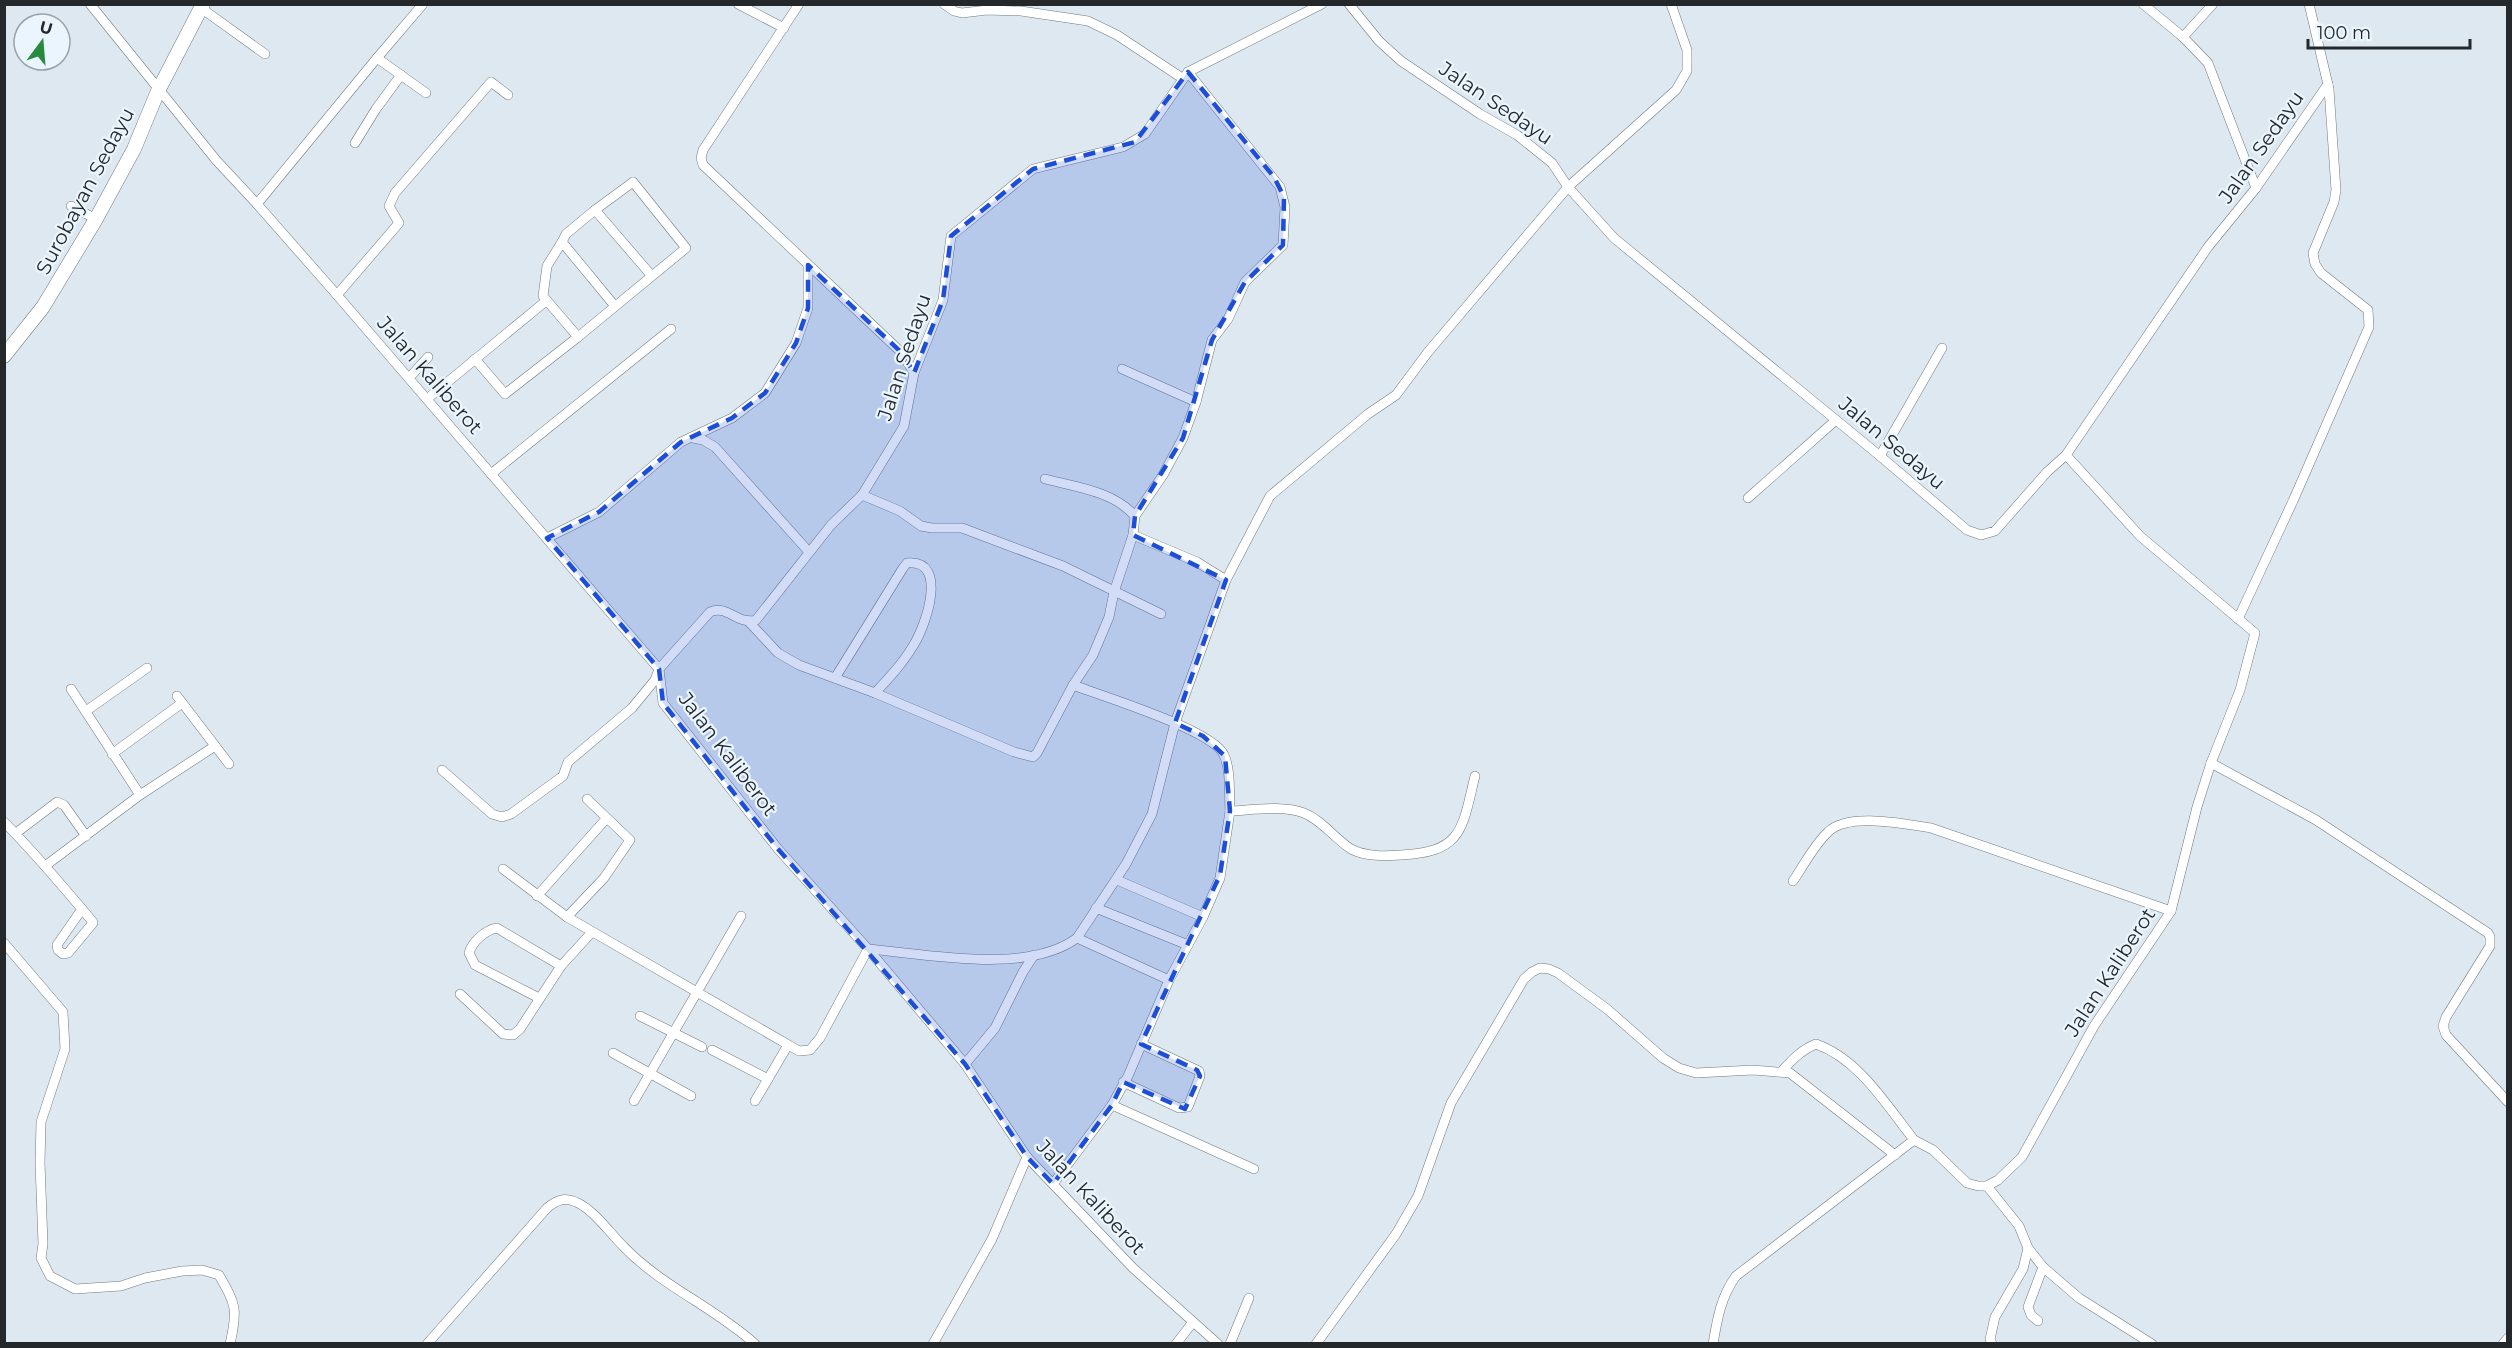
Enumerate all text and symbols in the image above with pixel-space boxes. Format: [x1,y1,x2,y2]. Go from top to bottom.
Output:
north arrow [12,12,72,72]
scale bar [2308,12,2470,50]
text: U [37,17,55,39]
text: 100 m [2317,22,2371,44]
street label: Jalan Sedayu [1434,56,1557,150]
street label: Jalan Sedayu [2213,86,2309,209]
street label: Surobayan Sedayu [31,103,139,279]
street label: Jalan Sedayu [872,291,936,424]
street label: Jalan Kaliberot [372,310,488,439]
street label: Jalan Sedayu [1833,391,1950,494]
street label: Jalan Kaliberot [673,687,782,820]
street label: Jalan Kaliberot [2059,903,2160,1042]
street label: Jalan Kaliberot [1031,1134,1150,1259]

